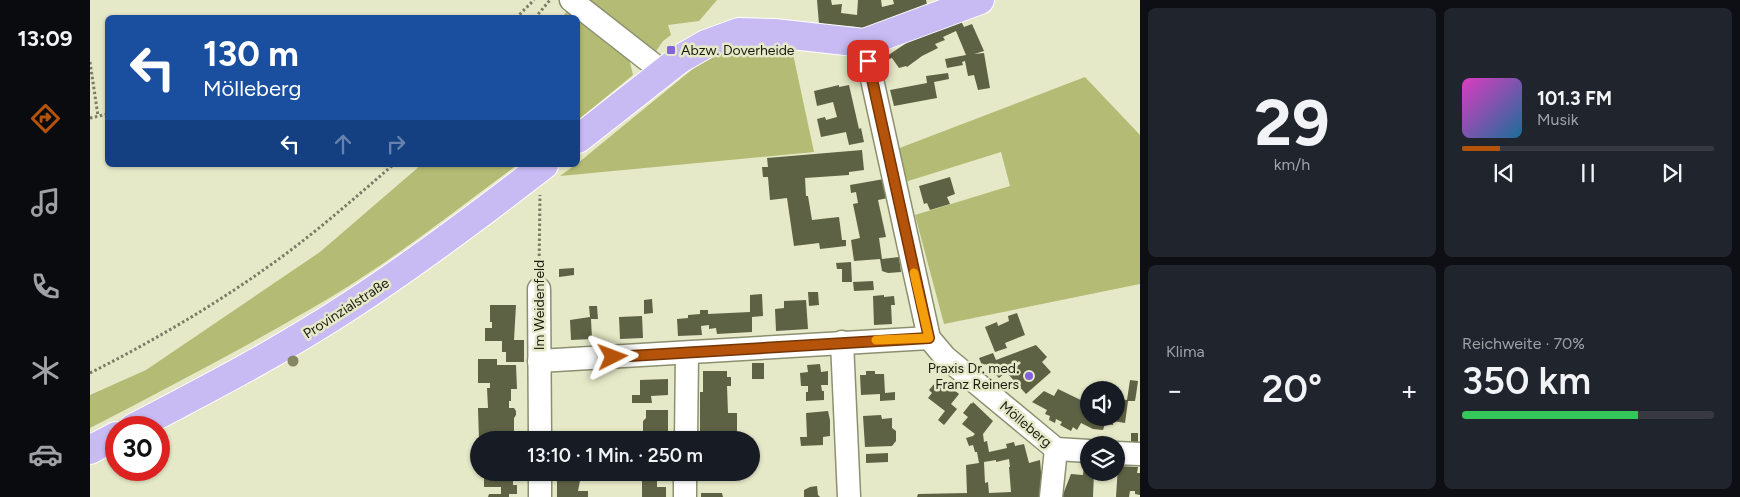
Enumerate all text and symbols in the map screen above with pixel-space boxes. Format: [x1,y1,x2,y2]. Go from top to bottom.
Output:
text: 13:09 [17,25,73,52]
text: 130 m [203,33,299,75]
icon: left [120,35,185,100]
pin [847,40,889,82]
place label: Abzw. Doverheide [681,42,795,59]
marker: Abzw. Doverheide [665,44,677,56]
icon: arrive [854,47,882,75]
text: Mölleberg [203,75,301,102]
text: 29 [1254,83,1330,161]
text: 101.3 FM [1537,87,1612,110]
icon: directions [28,101,63,136]
text: Musik [1537,110,1578,129]
icon: left [276,130,304,158]
icon: ahead [329,130,357,158]
icon: right [382,130,410,158]
text: km/h [1274,155,1310,174]
icon: previous [1490,159,1518,187]
icon: pause [1574,159,1602,187]
icon: next [1658,159,1686,187]
icon: music [28,185,63,220]
street label: Im Weidenfeld [531,260,548,350]
icon: phone [28,269,63,304]
street label: Provinzialstraße [300,274,393,342]
position arrow [586,330,638,382]
text: Reichweite · 70% [1462,334,1585,353]
text: Klima [1166,342,1205,361]
icon: climate [28,353,63,388]
text: 350 km [1462,358,1591,404]
place label: Praxis Dr. med. Franz Reiners [928,360,1019,393]
text: 20° [1262,366,1322,412]
marker: Praxis Dr. med. Franz Reiners [1023,370,1035,382]
text: − [1166,373,1183,407]
text: + [1401,373,1418,407]
map controls [1080,381,1125,481]
button: sound [1080,381,1125,426]
street label: Mölleberg [996,398,1055,451]
speed limit sign: 30 [105,416,170,481]
button: layers [1080,436,1125,481]
icon: car [28,437,63,472]
text: 13:10 · 1 Min. · 250 m [527,444,703,467]

